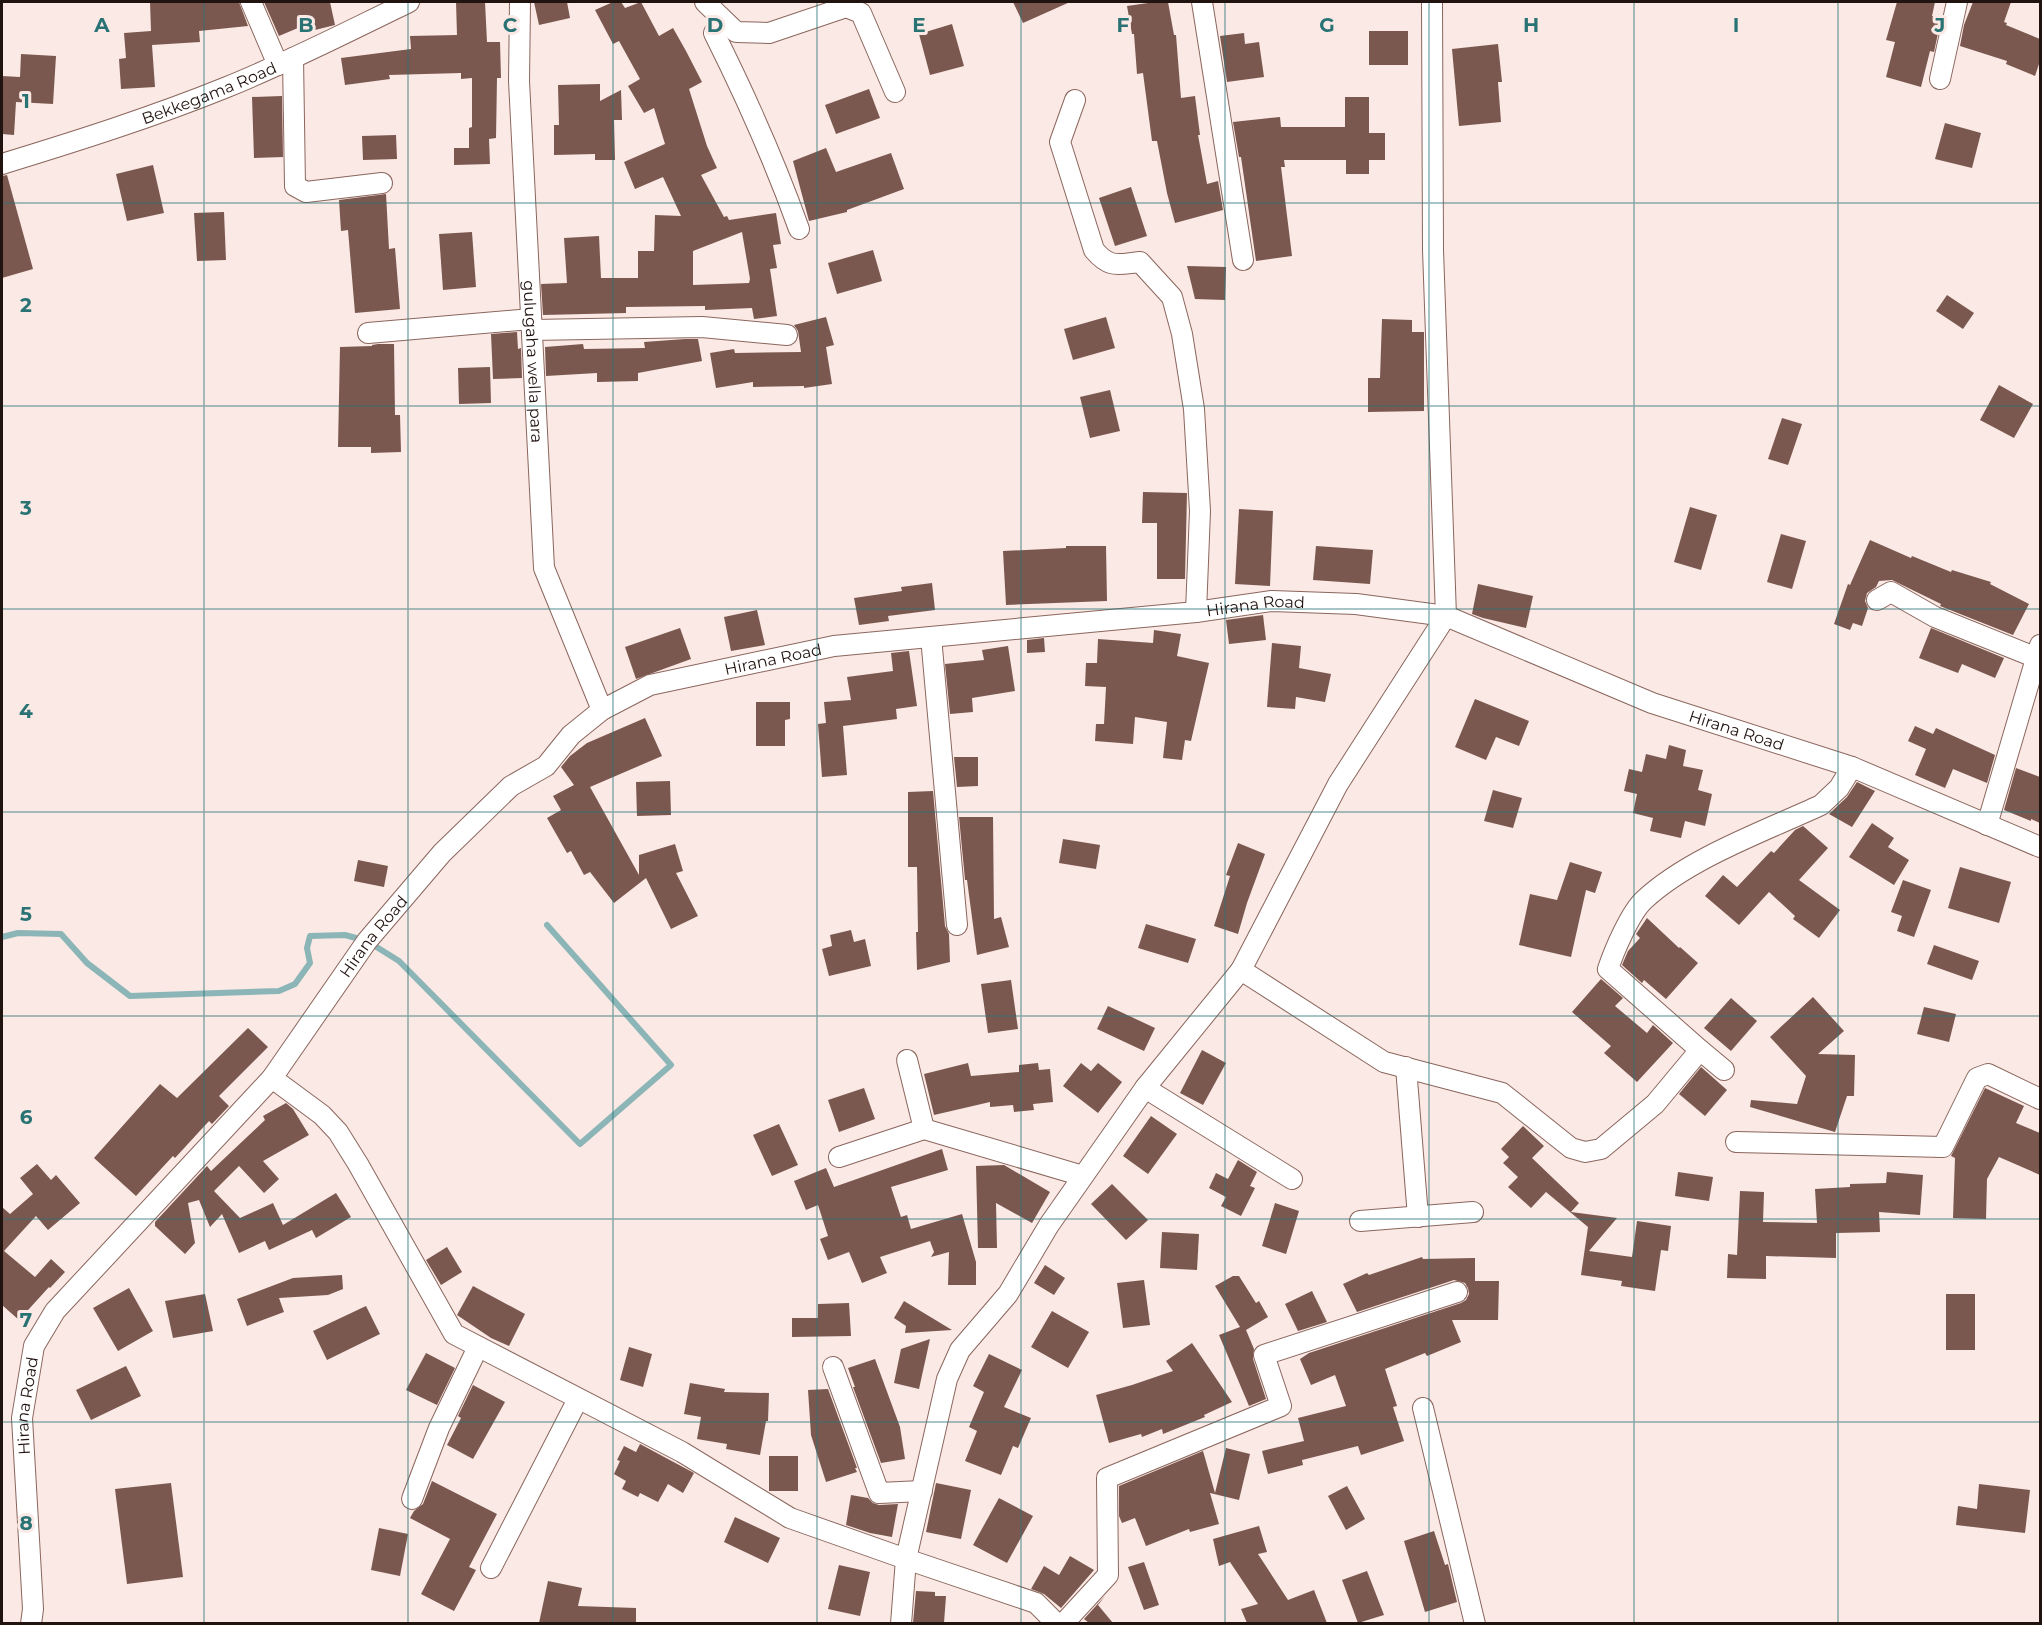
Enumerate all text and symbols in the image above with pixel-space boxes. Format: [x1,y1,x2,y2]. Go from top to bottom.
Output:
text: A [93,13,110,37]
text: B [298,13,314,37]
text: C [503,13,518,37]
text: D [707,13,723,37]
text: E [912,13,926,37]
text: F [1117,13,1130,37]
text: G [1319,13,1335,37]
text: H [1523,13,1539,37]
text: I [1733,13,1739,37]
text: J [1934,13,1945,37]
street label: Bekkegama Road [139,58,279,128]
text: 1 [22,89,30,113]
street label: gulugaha wella para [520,280,547,443]
text: 2 [20,293,32,317]
text: 3 [19,496,32,520]
street label: Hirana Road [1205,591,1305,620]
street label: Hirana Road [723,639,823,678]
text: 4 [19,699,33,723]
street label: Hirana Road [1687,706,1787,754]
street label: Hirana Road [335,891,411,981]
text: 5 [20,902,32,926]
text: 6 [20,1105,33,1129]
text: 7 [20,1308,32,1332]
street label: Hirana Road [12,1355,42,1455]
text: 8 [19,1511,33,1535]

